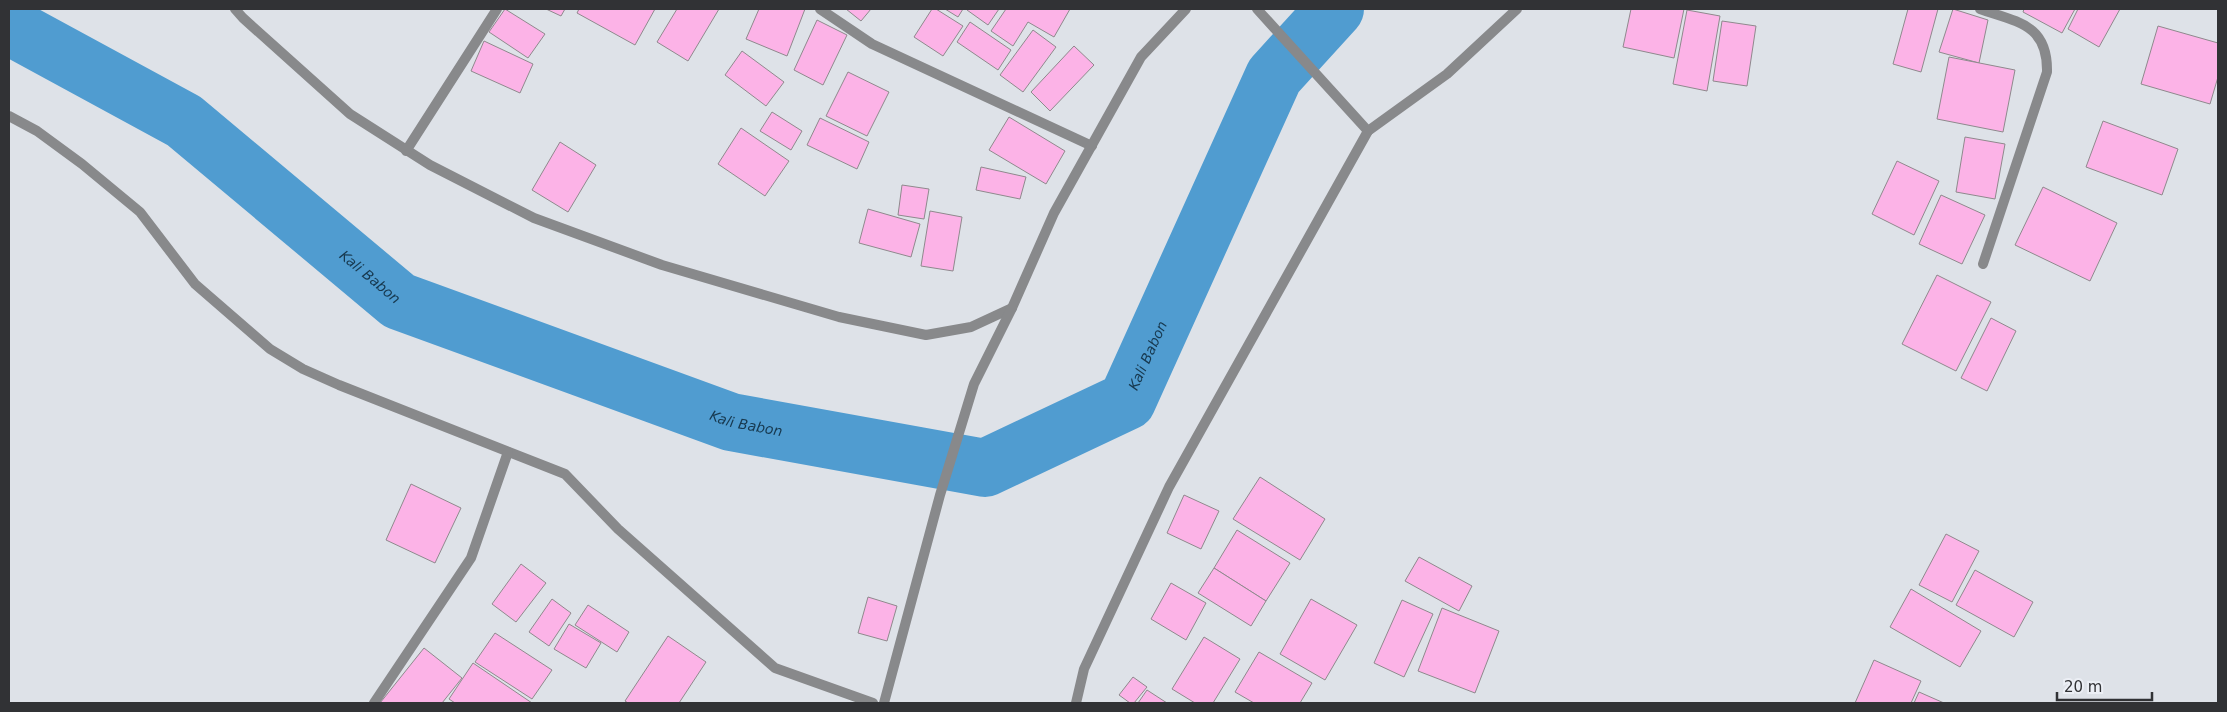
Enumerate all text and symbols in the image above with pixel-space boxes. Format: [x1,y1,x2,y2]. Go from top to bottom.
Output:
water label: Kali Babon [337,247,404,307]
water label: Kali Babon [1125,318,1170,393]
water label: Kali Babon [708,407,784,439]
scale bar [2057,670,2152,702]
text: 20 m [2064,678,2102,696]

